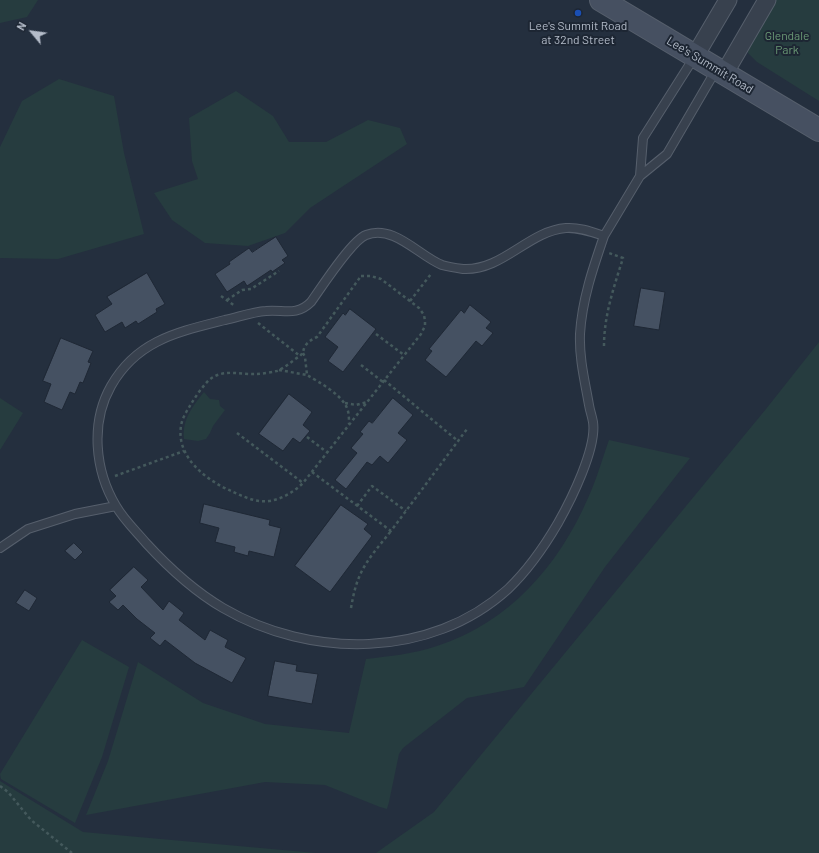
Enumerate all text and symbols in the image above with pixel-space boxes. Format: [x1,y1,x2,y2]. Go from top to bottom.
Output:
marker: Lee's Summit Road at 32nd Street [573,8,583,18]
north arrow [12,12,52,52]
place label: Lee's Summit Road at 32nd Street [529,19,627,47]
text: N [14,20,29,32]
park label: Glendale Park [765,29,809,57]
street label: Lee's Summit Road [664,33,756,97]

